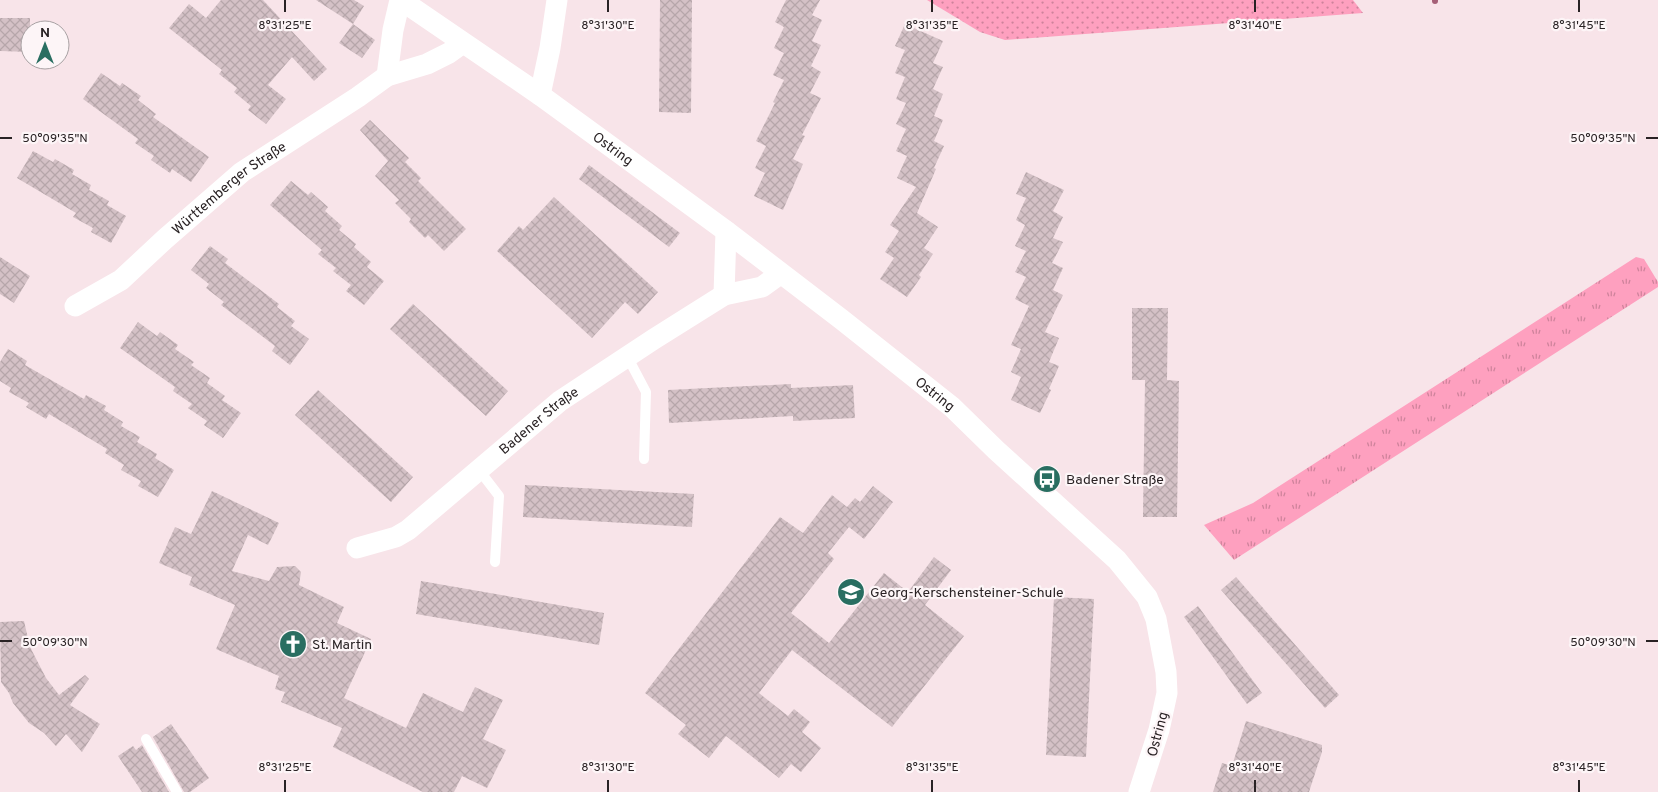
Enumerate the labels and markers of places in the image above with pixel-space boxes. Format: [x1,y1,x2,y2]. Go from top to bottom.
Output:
bus stop icon: Badener Straße [1032,464,1062,494]
place label: Badener Straße [1066,472,1164,489]
school or university icon: Georg-Kerschensteiner-Schule [836,577,866,607]
place label: Georg-Kerschensteiner-Schule [870,585,1064,602]
church icon: St. Martin [278,629,308,659]
place label: St. Martin [312,637,372,654]

